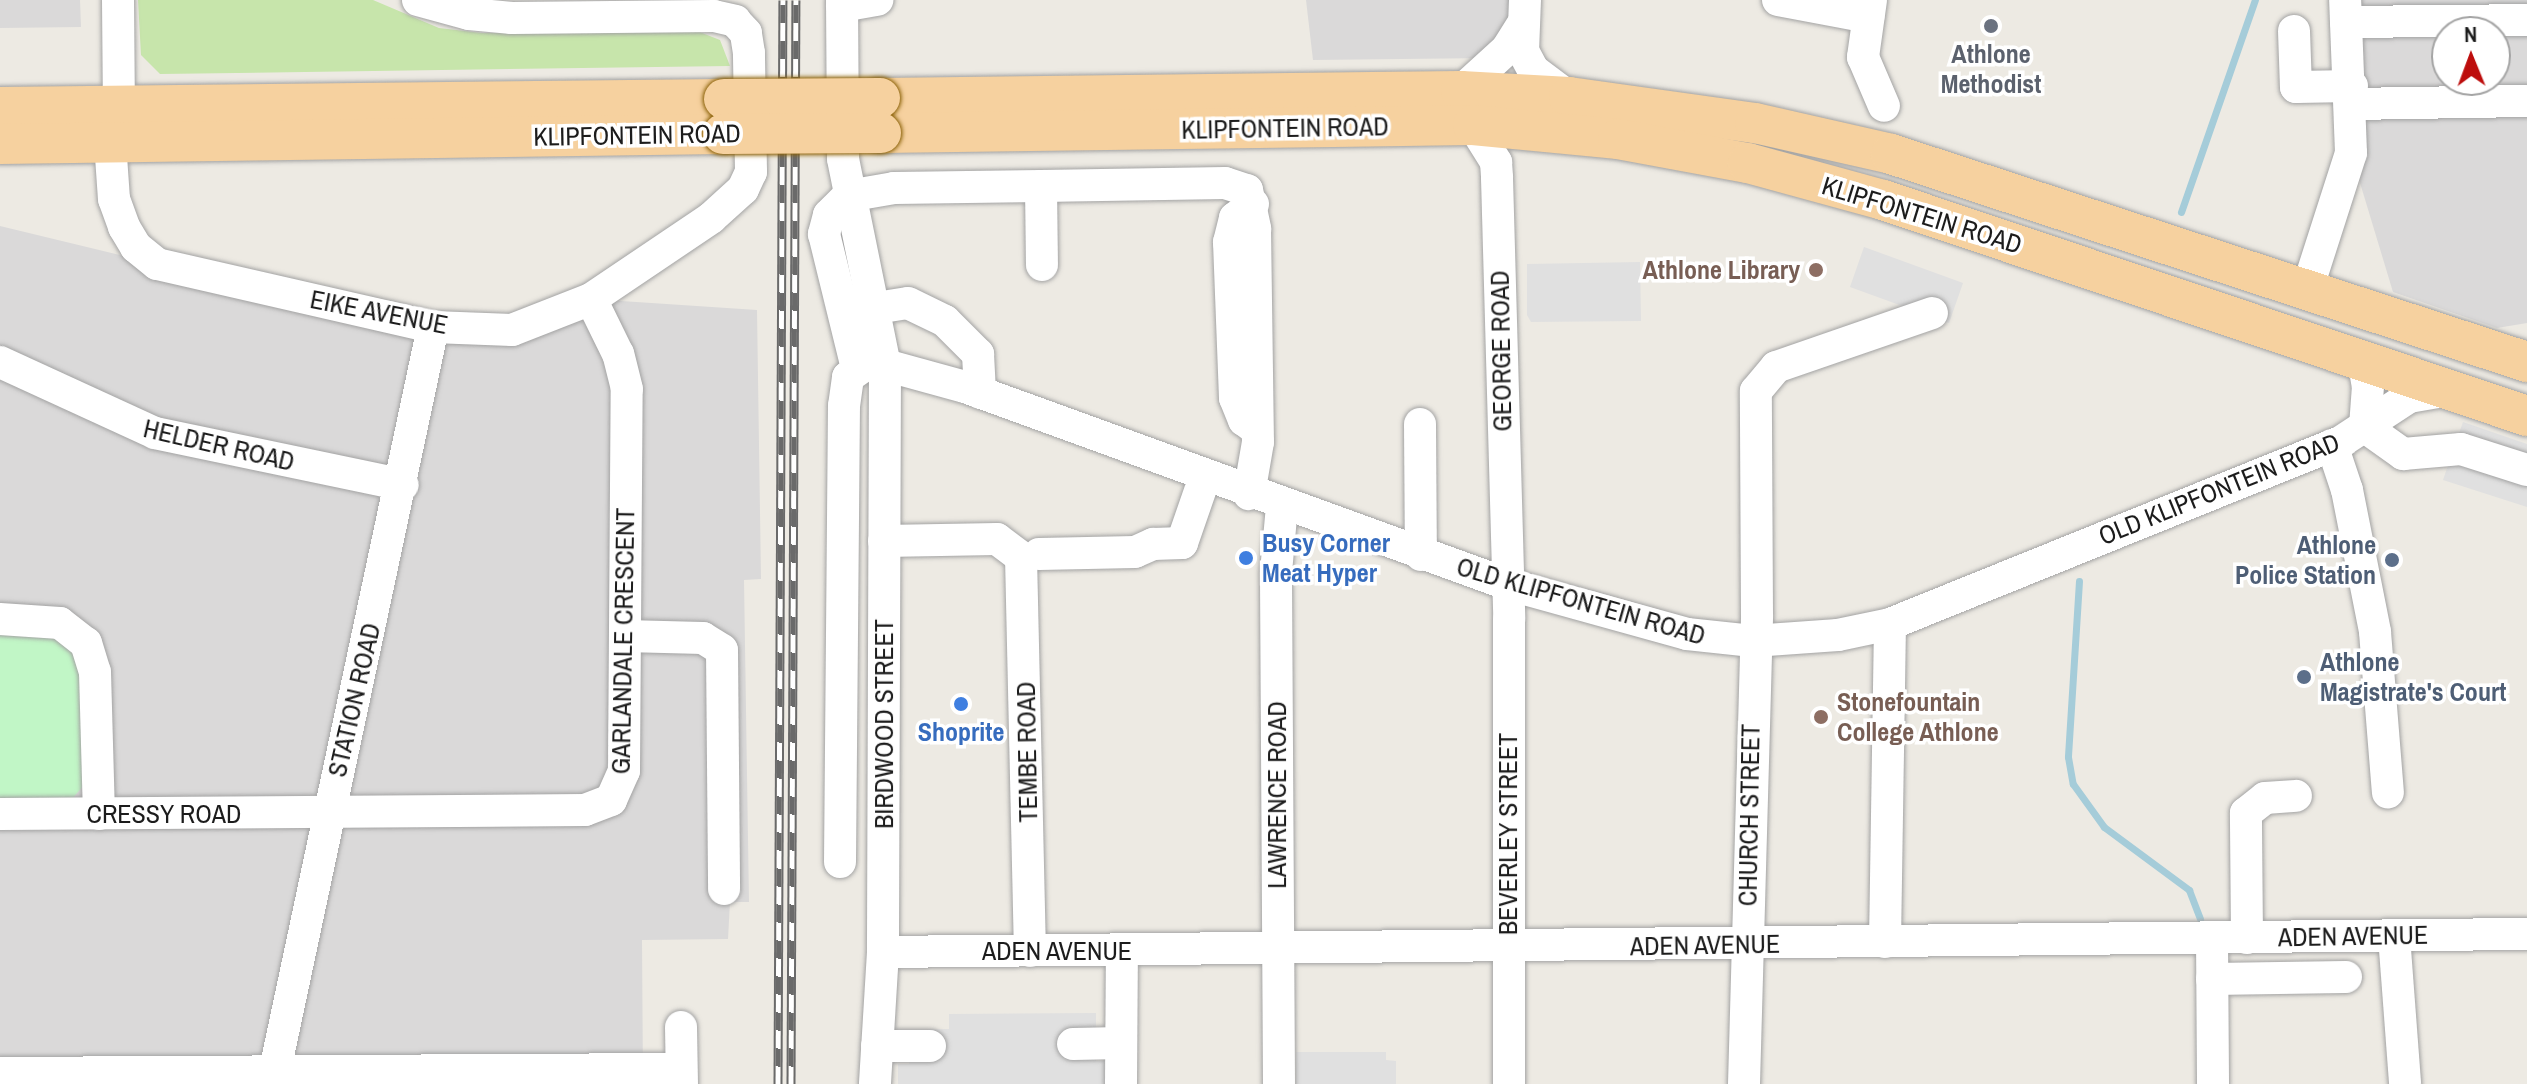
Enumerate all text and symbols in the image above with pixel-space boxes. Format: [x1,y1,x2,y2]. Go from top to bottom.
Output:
north arrow [2431,16,2511,96]
marker: Athlone Methodist [1982,17,2000,35]
text: N [2464,19,2477,49]
place label: Athlone Methodist [1941,38,2041,100]
street label: KLIPFONTEIN ROAD [1181,111,1389,145]
street label: KLIPFONTEIN ROAD [533,118,741,152]
street label: KLIPFONTEIN ROAD [1818,170,2026,260]
place label: Athlone Library [1642,254,1800,286]
marker: Athlone Library [1807,261,1825,279]
street label: GEORGE ROAD [1484,270,1518,432]
street label: EIKE AVENUE [307,283,451,341]
street label: HELDER ROAD [140,412,298,478]
street label: OLD KLIPFONTEIN ROAD [2094,426,2344,552]
street label: GARLANDALE CRESCENT [605,507,641,775]
place label: Busy Corner Meat Hyper [1262,527,1390,588]
place label: Athlone Police Station [2235,529,2376,590]
marker: Busy Corner Meat Hyper [1237,549,1255,567]
street label: OLD KLIPFONTEIN ROAD [1453,551,1709,651]
marker: Athlone Police Station [2383,551,2401,569]
street label: BIRDWOOD STREET [868,619,900,829]
street label: STATION ROAD [321,620,387,780]
place label: Athlone Magistrate's Court [2320,646,2506,708]
marker: Athlone Magistrate's Court [2295,668,2313,686]
street label: TEMBE ROAD [1010,681,1044,823]
place label: Stonefountain College Athlone [1837,686,1999,748]
marker: Shoprite [952,695,970,713]
street label: LAWRENCE ROAD [1261,701,1293,889]
marker: Stonefountain College Athlone [1812,708,1830,726]
place label: Shoprite [918,716,1004,748]
street label: CHURCH STREET [1732,724,1766,906]
street label: BEVERLEY STREET [1492,733,1524,935]
street label: CRESSY ROAD [86,798,242,830]
street label: ADEN AVENUE [2277,919,2429,953]
street label: ADEN AVENUE [1629,928,1781,962]
street label: ADEN AVENUE [981,935,1133,967]

